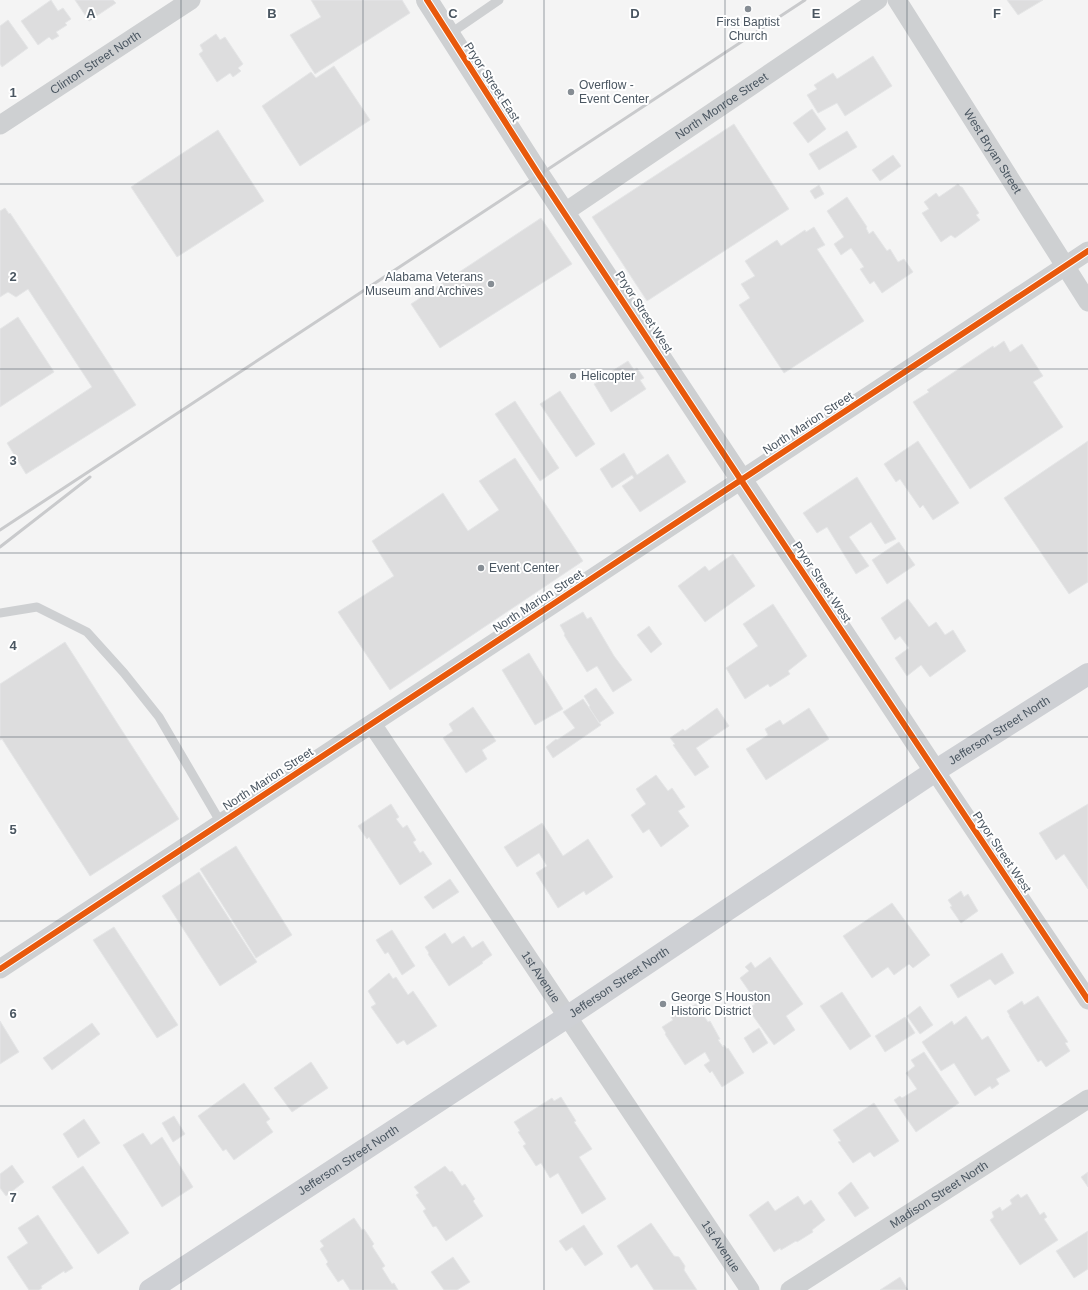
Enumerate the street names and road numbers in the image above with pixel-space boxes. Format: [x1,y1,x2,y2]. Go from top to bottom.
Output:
street label: Clinton Street North [47,28,143,97]
street label: Pryor Street East [461,40,523,125]
street label: North Monroe Street [672,69,771,142]
street label: West Bryan Street [961,106,1025,197]
street label: Pryor Street West [612,269,676,356]
street label: North Marion Street [760,388,856,457]
street label: Pryor Street West [790,539,855,626]
street label: North Marion Street [490,566,586,635]
street label: Jefferson Street North [946,693,1052,768]
street label: North Marion Street [220,744,316,813]
street label: Pryor Street West [970,809,1035,896]
street label: Jefferson Street North [566,944,672,1021]
street label: 1st Avenue [519,948,563,1006]
street label: Jefferson Street North [295,1122,401,1198]
street label: Madison Street North [887,1158,991,1231]
street label: 1st Avenue [699,1218,743,1275]

